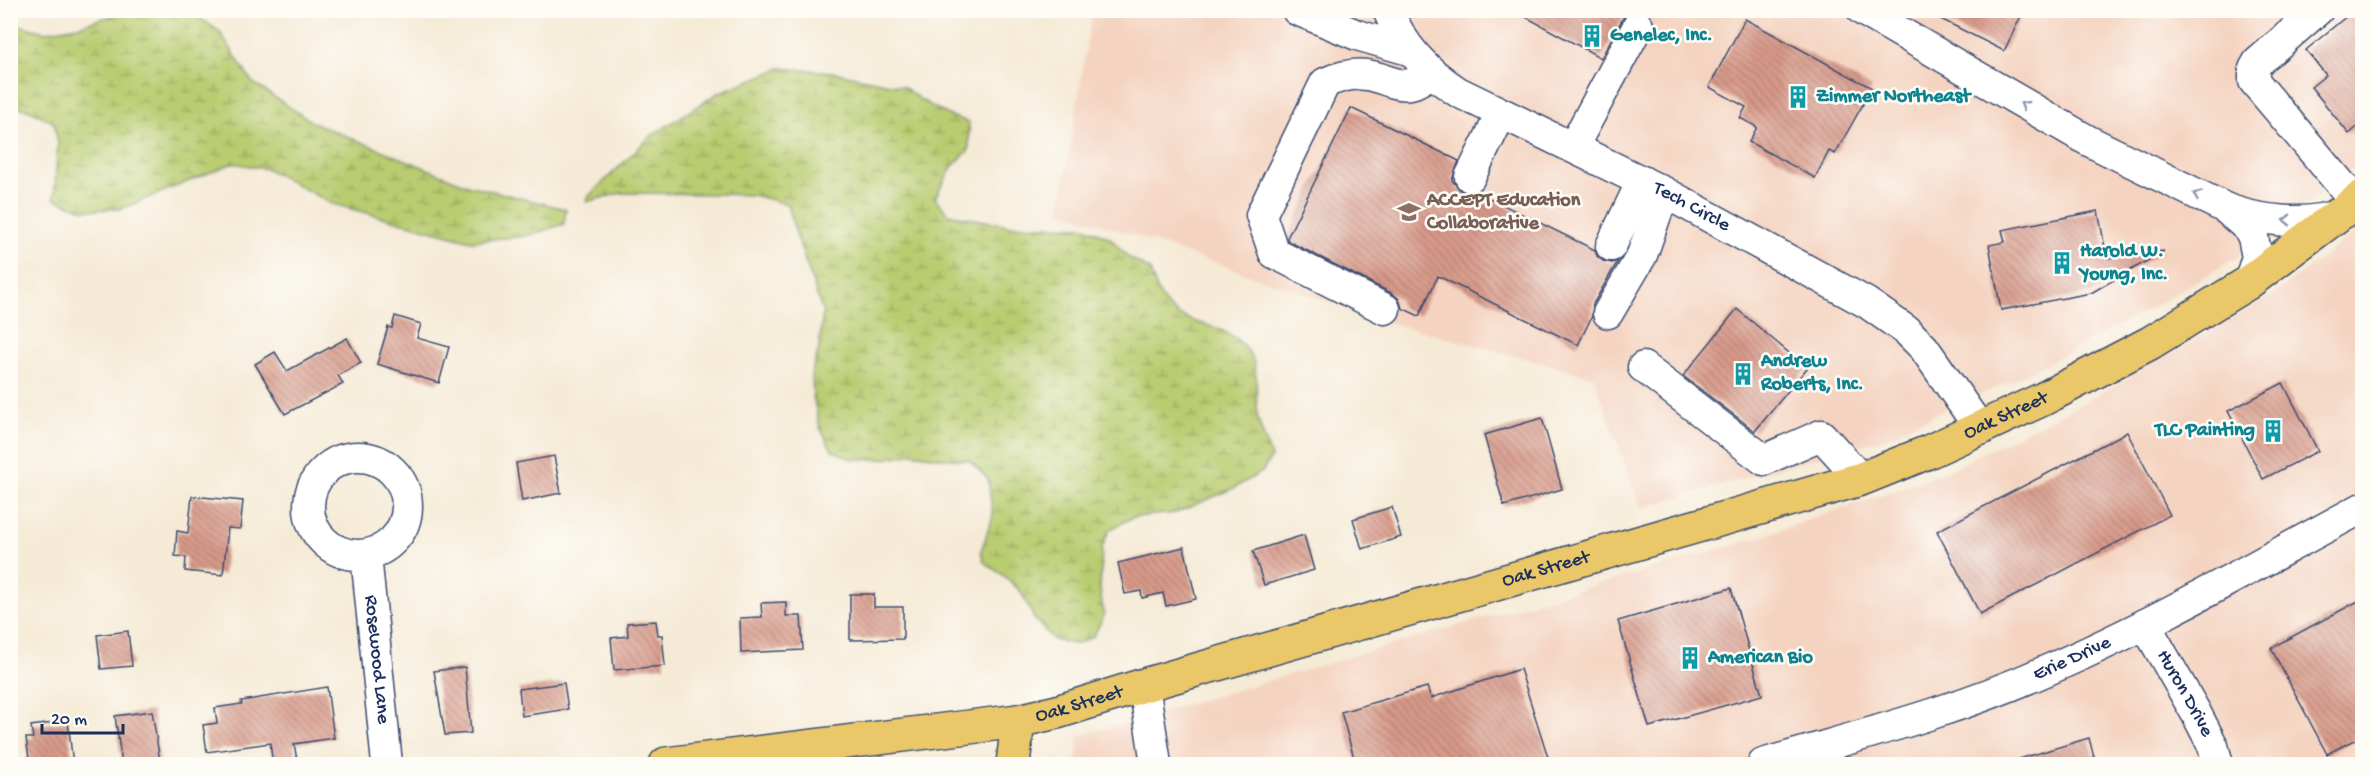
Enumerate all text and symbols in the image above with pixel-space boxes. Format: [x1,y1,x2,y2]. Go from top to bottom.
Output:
building icon: Genelec, Inc. [1579,23,1605,49]
place label: Genelec, Inc. [1610,25,1713,48]
building icon: Zimmer Northeast [1785,84,1811,110]
place label: Zimmer Northeast [1816,86,1972,109]
one-way arrow [2020,101,2030,113]
street label: Tech Circle [1648,177,1735,238]
place label: ACCEPT Education Collaborative [1426,190,1581,236]
one-way arrow [2193,190,2204,202]
school or university icon: ACCEPT Education Collaborative [1396,199,1422,225]
one-way arrow [2283,214,2292,226]
place label: Harold W. Young, Inc. [2078,241,2168,287]
building icon: Harold W. Young, Inc. [2049,250,2075,276]
place label: Andrew Roberts, Inc. [1760,351,1864,397]
building icon: Andrew Roberts, Inc. [1730,361,1756,387]
street label: Oak Street [1960,386,2054,445]
building icon: TLC Painting [2260,418,2286,444]
place label: TLC Painting [2153,420,2255,443]
street label: Oak Street [1499,545,1594,593]
street label: Rosewood Lane [359,594,394,726]
street label: Erie Drive [2030,631,2115,686]
building icon: American Bio [1677,645,1703,671]
street label: Huron Drive [2151,646,2218,742]
place label: American Bio [1707,647,1813,670]
street label: Oak Street [1033,680,1128,728]
scale bar [42,697,123,735]
text: 20 m [51,710,87,731]

